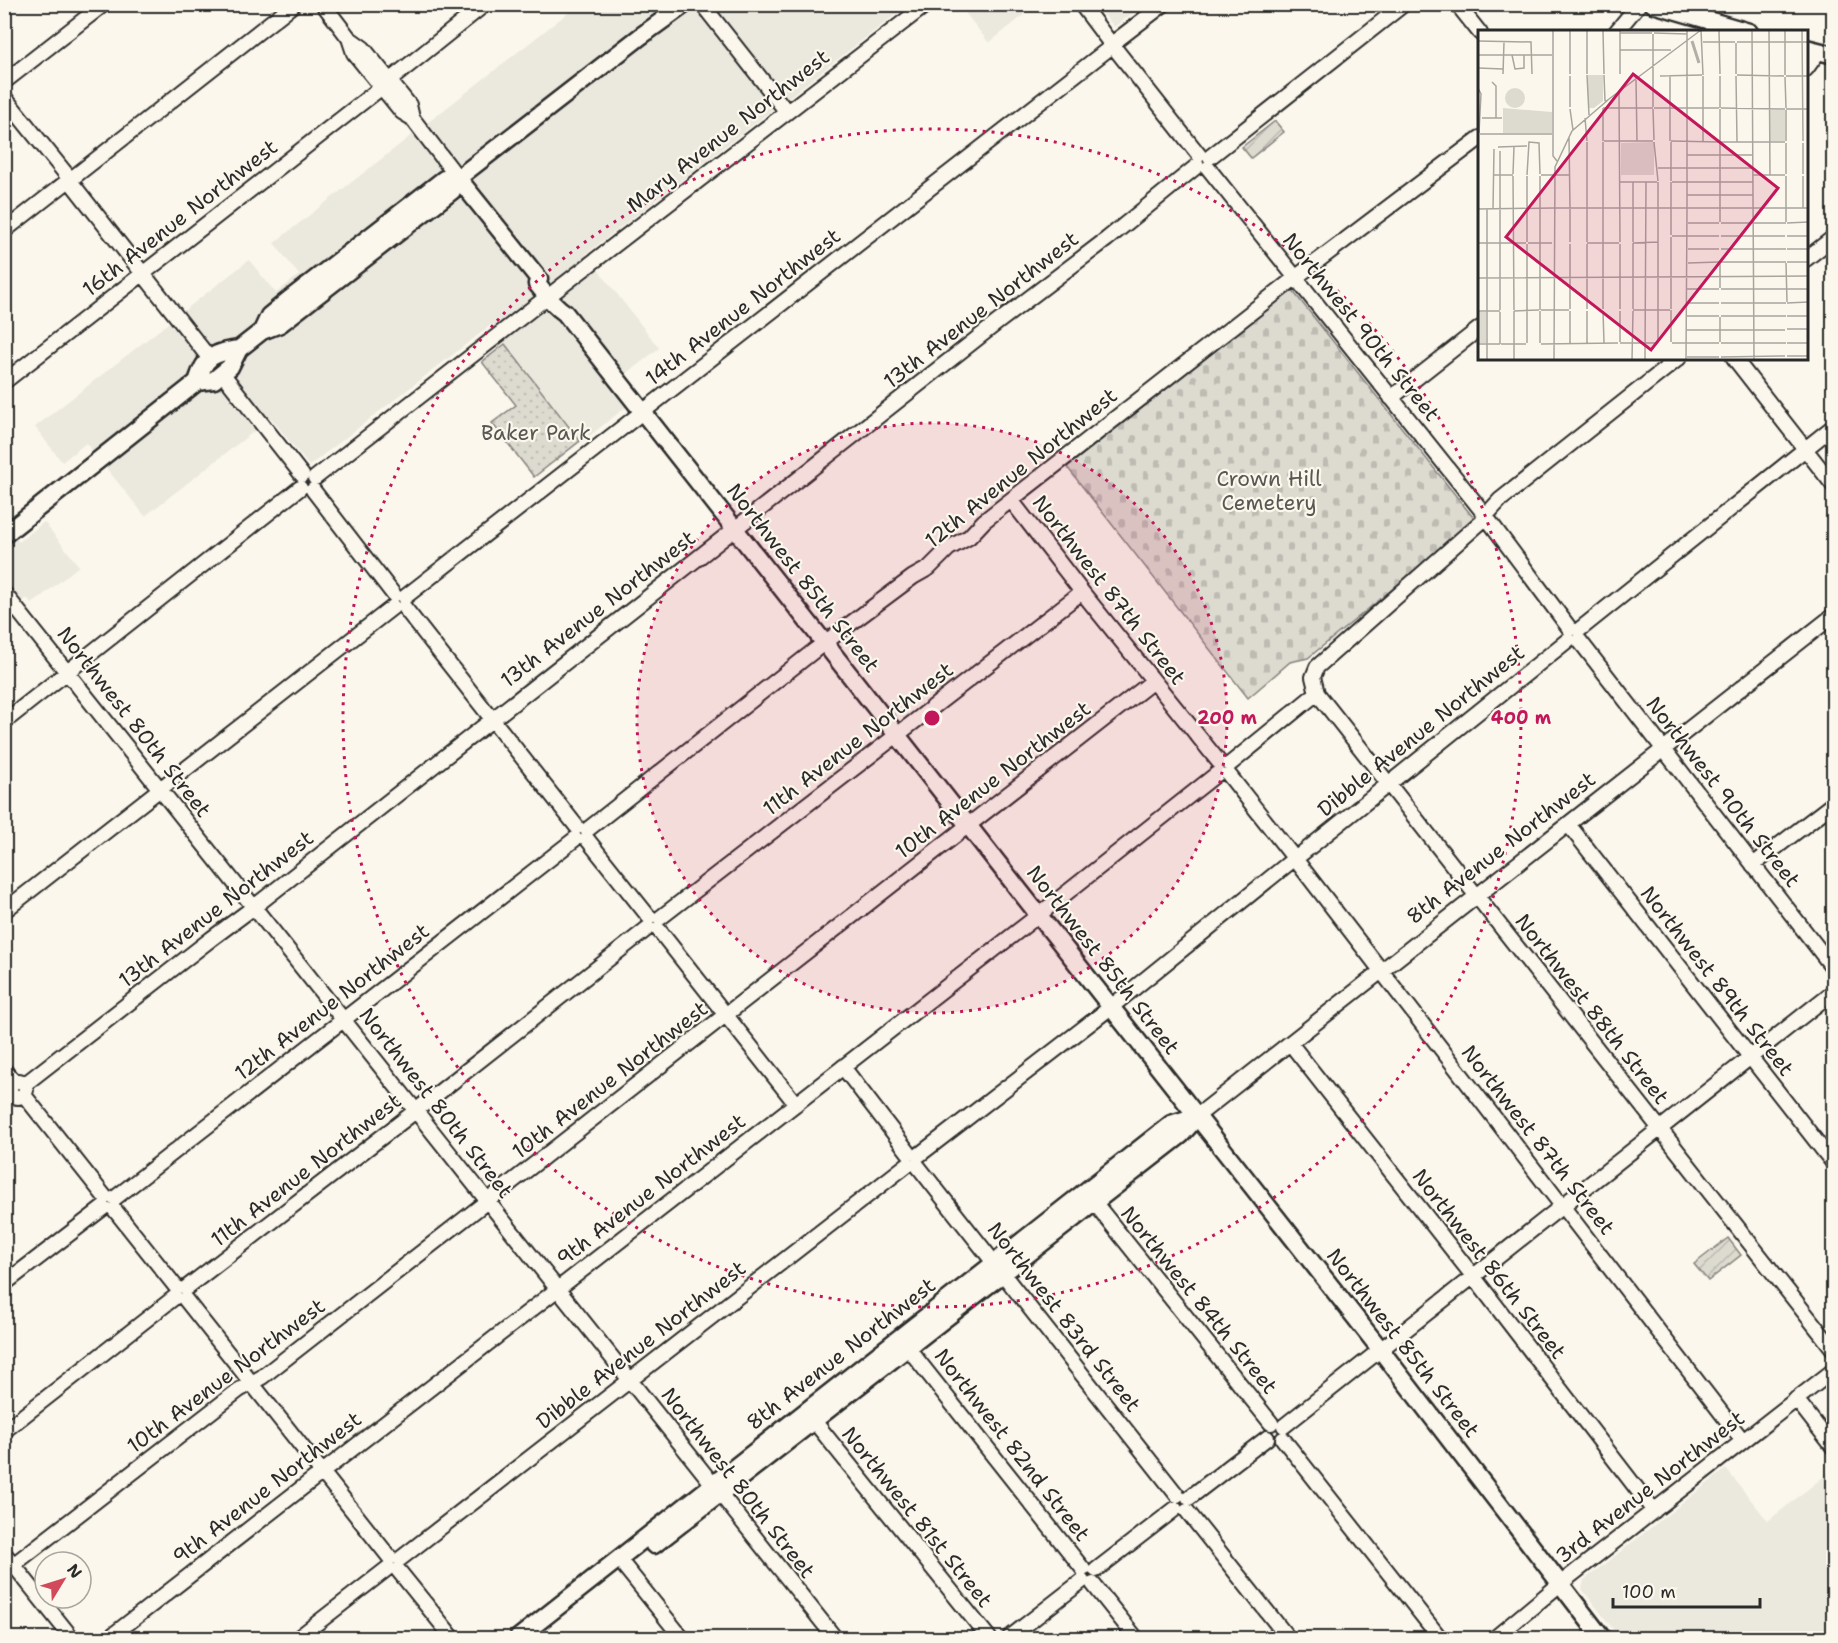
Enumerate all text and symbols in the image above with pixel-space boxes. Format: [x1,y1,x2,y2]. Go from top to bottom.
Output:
inset map [1478,30,1808,360]
street label: Mary Avenue Northwest [621,43,835,219]
street label: 16th Avenue Northwest [77,133,283,303]
street label: 14th Avenue Northwest [640,222,846,392]
street label: 13th Avenue Northwest [878,225,1084,395]
street label: Northwest 90th Street [1276,227,1446,427]
street label: 12th Avenue Northwest [919,382,1123,554]
park label: Baker Park [481,419,591,447]
park label: Crown Hill Cemetery [1216,465,1322,517]
street label: Northwest 85th Street [720,478,886,678]
street label: Northwest 87th Street [1026,489,1192,691]
street label: 13th Avenue Northwest [495,524,701,694]
street label: Northwest 80th Street [51,621,217,823]
street label: Dibble Avenue Northwest [1312,639,1530,823]
street label: 11th Avenue Northwest [757,656,959,822]
street label: Northwest 90th Street [1640,691,1806,893]
street label: 10th Avenue Northwest [889,695,1097,865]
text: 200 m [1197,706,1258,730]
text: 400 m [1491,706,1552,730]
centre of rings [922,708,942,728]
street label: 8th Avenue Northwest [1401,765,1601,931]
street label: 13th Avenue Northwest [113,824,319,994]
street label: Northwest 85th Street [1020,860,1186,1060]
street label: Northwest 89th Street [1634,880,1800,1082]
street label: Northwest 88th Street [1509,908,1675,1110]
street label: 12th Avenue Northwest [229,917,435,1087]
street label: 10th Avenue Northwest [506,995,714,1165]
street label: Northwest 80th Street [353,1002,519,1204]
street label: Northwest 87th Street [1455,1039,1621,1241]
street label: 11th Avenue Northwest [205,1087,407,1253]
street label: 9th Avenue Northwest [551,1107,751,1273]
street label: Northwest 86th Street [1406,1163,1572,1365]
street label: Northwest 84th Street [1114,1200,1284,1400]
street label: Northwest 83rd Street [981,1216,1147,1418]
street label: Northwest 85th Street [1320,1243,1486,1443]
street label: Dibble Avenue Northwest [531,1254,751,1436]
street label: 8th Avenue Northwest [741,1271,941,1437]
street label: 10th Avenue Northwest [121,1292,331,1460]
street label: Northwest 82nd Street [928,1343,1096,1547]
street label: Northwest 80th Street [655,1382,821,1584]
street label: 3rd Avenue Northwest [1550,1404,1750,1570]
street label: 9th Avenue Northwest [167,1405,367,1571]
street label: Northwest 81st Street [835,1421,999,1613]
north arrow [33,1550,93,1610]
text: N [62,1560,87,1583]
scale bar [1613,1571,1760,1609]
text: 100 m [1622,1580,1676,1604]

